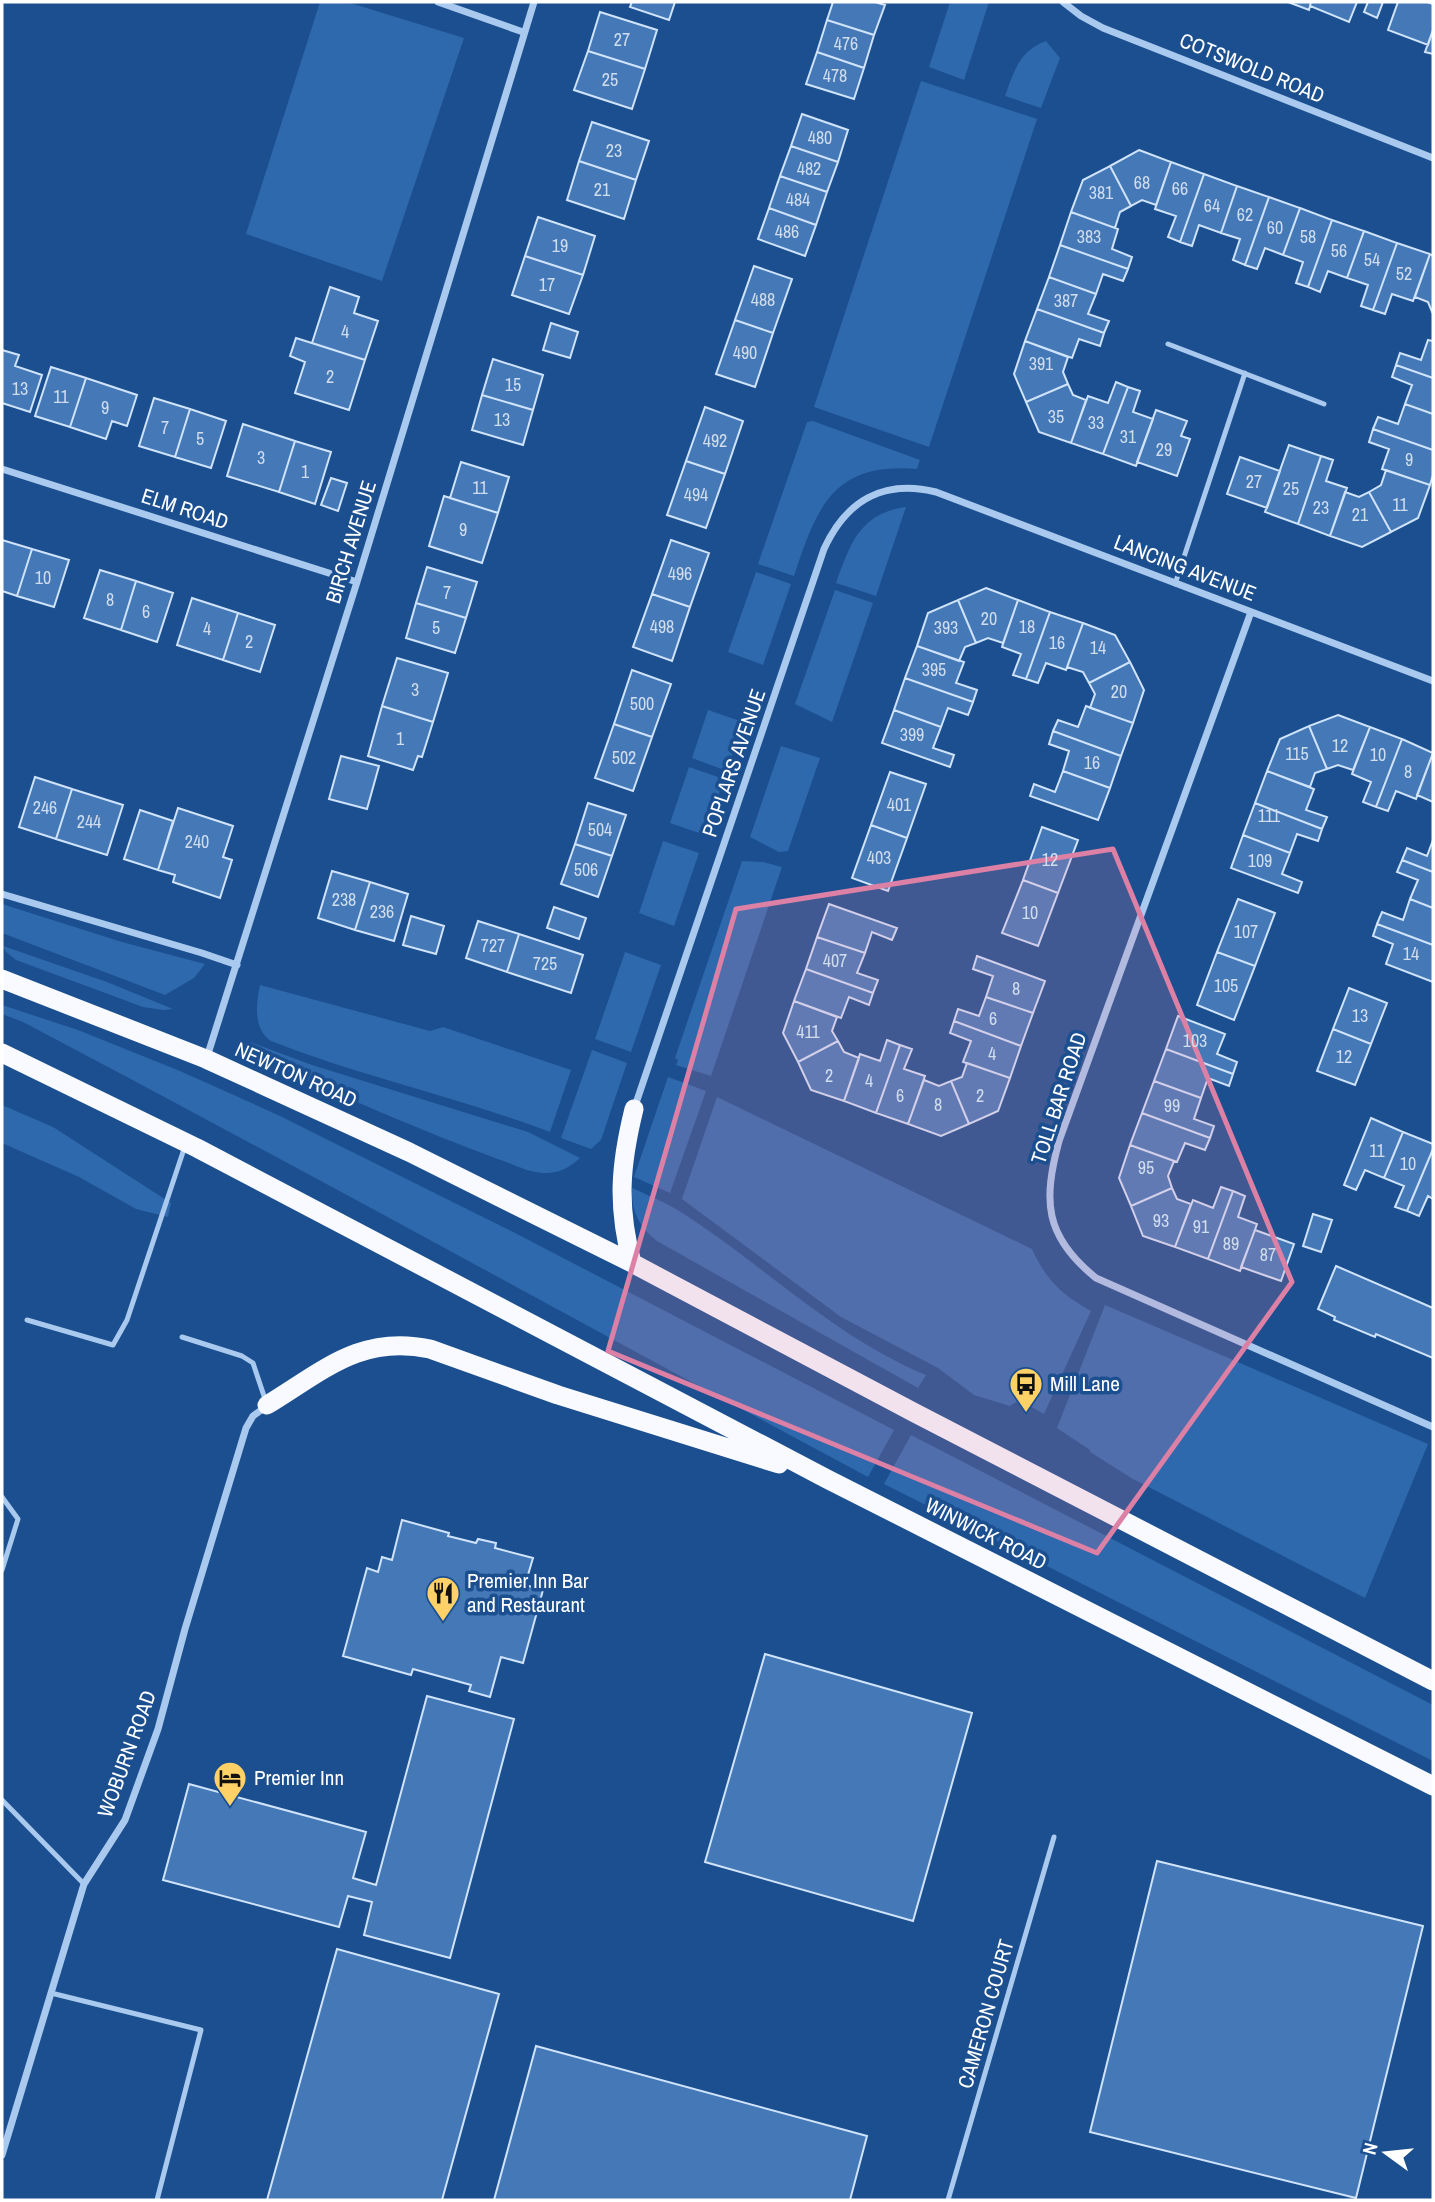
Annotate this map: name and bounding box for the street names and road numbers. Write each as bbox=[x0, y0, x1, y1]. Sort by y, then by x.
street label: COTSWOLD ROAD bbox=[1175, 25, 1329, 110]
street label: BIRCH AVENUE bbox=[318, 477, 383, 607]
street label: ELM ROAD bbox=[138, 481, 232, 536]
street label: LANCING AVENUE bbox=[1110, 527, 1260, 608]
street label: POPLARS AVENUE bbox=[695, 685, 772, 841]
street label: TOLL BAR ROAD bbox=[1024, 1028, 1093, 1167]
street label: NEWTON ROAD bbox=[231, 1035, 362, 1114]
street label: WINWICK ROAD bbox=[920, 1490, 1052, 1577]
street label: WOBURN ROAD bbox=[90, 1686, 163, 1821]
street label: CAMERON COURT bbox=[950, 1936, 1021, 2092]

